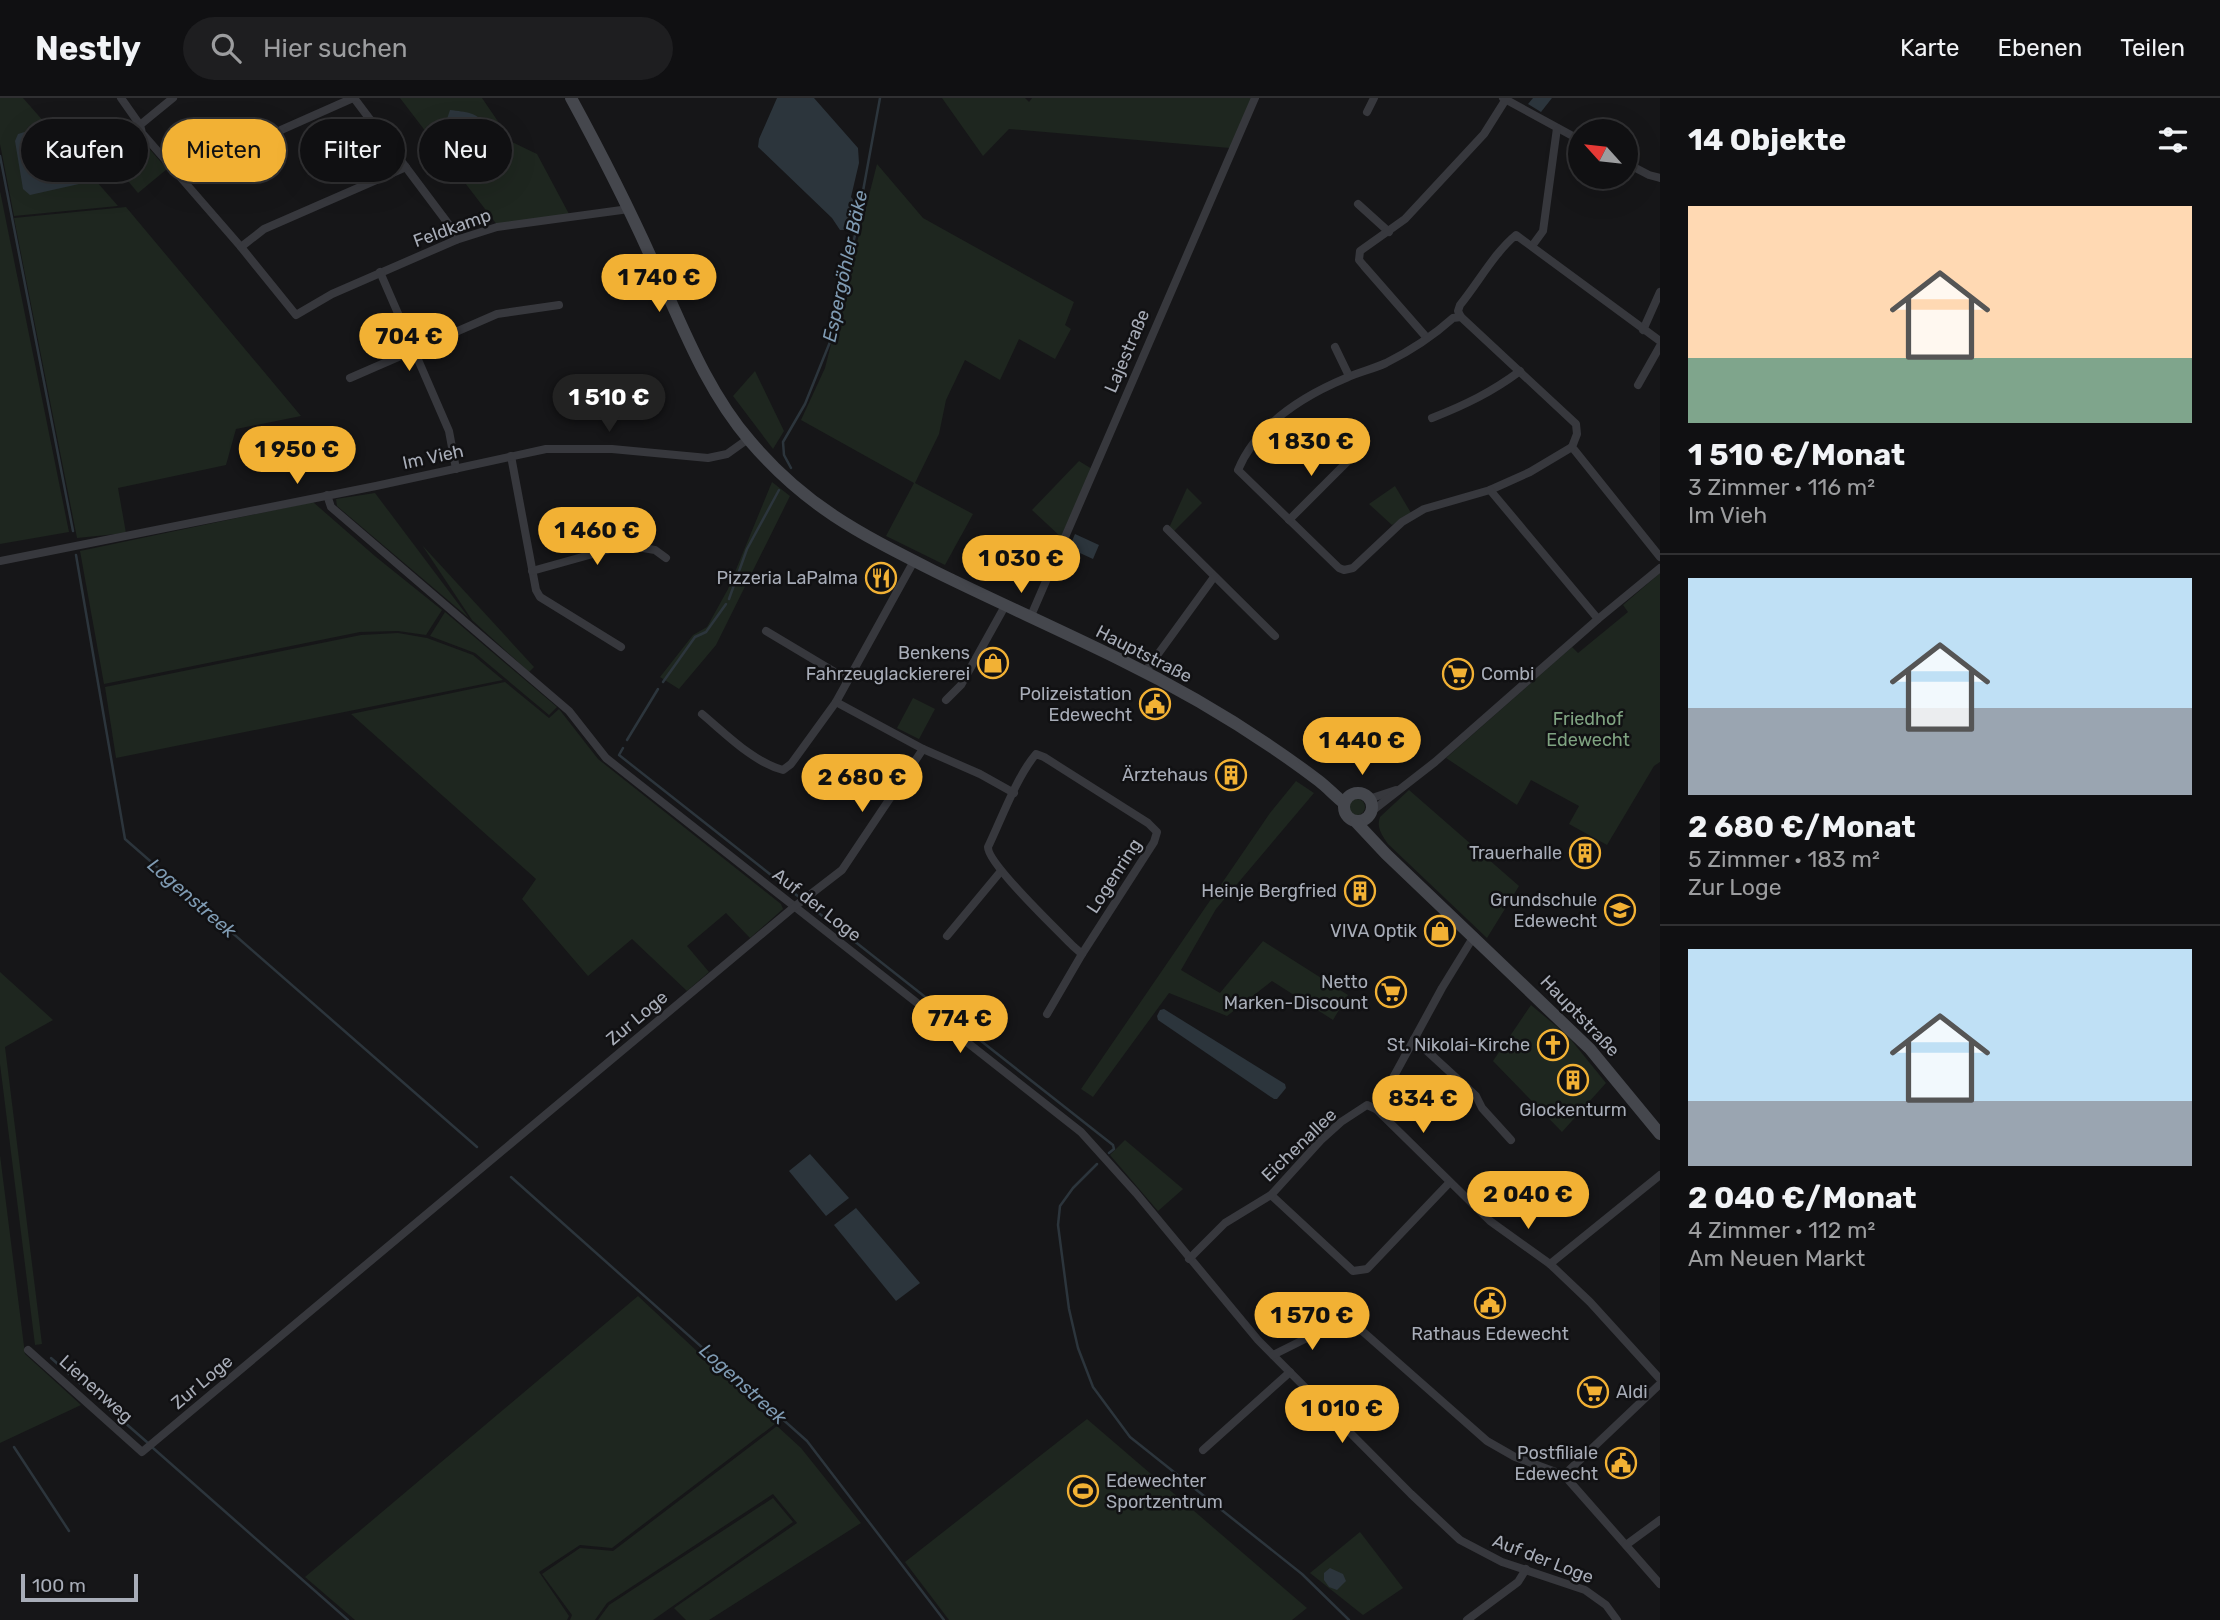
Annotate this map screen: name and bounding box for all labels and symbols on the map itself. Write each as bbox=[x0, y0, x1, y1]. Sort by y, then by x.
north arrow bbox=[1568, 119, 1638, 189]
water label: Espergöhler Bäke bbox=[818, 188, 872, 344]
street label: Feldkamp bbox=[410, 204, 494, 252]
pin: 1 740 € bbox=[594, 254, 724, 314]
street label: Lajestraße bbox=[1100, 306, 1154, 396]
pin: 704 € bbox=[360, 314, 458, 373]
pin: 1 510 € bbox=[544, 374, 674, 434]
pin: 1 830 € bbox=[1246, 418, 1376, 478]
pin: 1 950 € bbox=[232, 426, 362, 486]
street label: Im Vieh bbox=[400, 440, 466, 474]
pin: 1 460 € bbox=[532, 508, 662, 567]
pin: 1 030 € bbox=[956, 536, 1086, 595]
restaurant icon: Pizzeria LaPalma bbox=[864, 561, 898, 595]
place label: Pizzeria LaPalma bbox=[717, 567, 858, 589]
street label: Hauptstraße bbox=[1092, 620, 1196, 688]
place label: Benkens Fahrzeuglackiererei bbox=[806, 642, 970, 685]
shop icon: Benkens Fahrzeuglackiererei bbox=[976, 646, 1010, 680]
supermarket icon: Combi bbox=[1441, 657, 1475, 691]
place label: Combi bbox=[1481, 663, 1534, 685]
place label: Polizeistation Edewecht bbox=[1019, 683, 1132, 726]
public building icon: Polizeistation Edewecht bbox=[1138, 687, 1172, 721]
park label: Friedhof Edewecht bbox=[1546, 708, 1630, 751]
pin: 1 440 € bbox=[1297, 718, 1427, 777]
pin: 2 680 € bbox=[797, 754, 927, 814]
building icon: Ärztehaus bbox=[1214, 758, 1248, 792]
place label: Ärztehaus bbox=[1122, 764, 1208, 786]
street label: Logenring bbox=[1082, 834, 1146, 918]
building icon: Trauerhalle bbox=[1568, 836, 1602, 870]
place label: Trauerhalle bbox=[1469, 842, 1562, 864]
water label: Logenstreek bbox=[143, 853, 241, 943]
street label: Auf der Loge bbox=[768, 864, 866, 946]
building icon: Heinje Bergfried bbox=[1343, 874, 1377, 908]
place label: Heinje Bergfried bbox=[1201, 880, 1337, 902]
place label: Grundschule Edewecht bbox=[1490, 889, 1597, 932]
school or university icon: Grundschule Edewecht bbox=[1603, 893, 1637, 927]
shop icon: VIVA Optik bbox=[1423, 914, 1457, 948]
place label: VIVA Optik bbox=[1330, 920, 1418, 942]
place label: Netto Marken-Discount bbox=[1224, 971, 1368, 1014]
street label: Hauptstraße bbox=[1536, 971, 1624, 1061]
supermarket icon: Netto Marken-Discount bbox=[1374, 975, 1408, 1009]
street label: Zur Loge bbox=[602, 986, 672, 1050]
pin: 774 € bbox=[911, 996, 1009, 1055]
church icon: St. Nikolai-Kirche bbox=[1536, 1028, 1570, 1062]
place label: St. Nikolai-Kirche bbox=[1387, 1034, 1530, 1056]
building icon: Glockenturm bbox=[1556, 1063, 1590, 1097]
pin: 834 € bbox=[1374, 1076, 1472, 1135]
place label: Glockenturm bbox=[1519, 1099, 1627, 1121]
street label: Eichenallee bbox=[1257, 1104, 1341, 1186]
pin: 2 040 € bbox=[1463, 1172, 1593, 1231]
public building icon: Rathaus Edewecht bbox=[1473, 1286, 1507, 1320]
pin: 1 570 € bbox=[1247, 1292, 1377, 1352]
place label: Rathaus Edewecht bbox=[1411, 1323, 1569, 1345]
water label: Logenstreek bbox=[695, 1339, 792, 1429]
street label: Lienenweg bbox=[55, 1350, 137, 1428]
street label: Zur Loge bbox=[167, 1350, 237, 1414]
supermarket icon: Aldi bbox=[1576, 1375, 1610, 1409]
place label: Aldi bbox=[1616, 1381, 1648, 1403]
pin: 1 010 € bbox=[1277, 1386, 1407, 1445]
place label: Postfiliale Edewecht bbox=[1515, 1442, 1598, 1485]
public building icon: Postfiliale Edewecht bbox=[1604, 1446, 1638, 1480]
place label: Edewechter Sportzentrum bbox=[1106, 1470, 1223, 1513]
sports icon: Edewechter Sportzentrum bbox=[1066, 1474, 1100, 1508]
street label: Auf der Loge bbox=[1489, 1530, 1597, 1588]
scale bar bbox=[21, 1571, 138, 1603]

